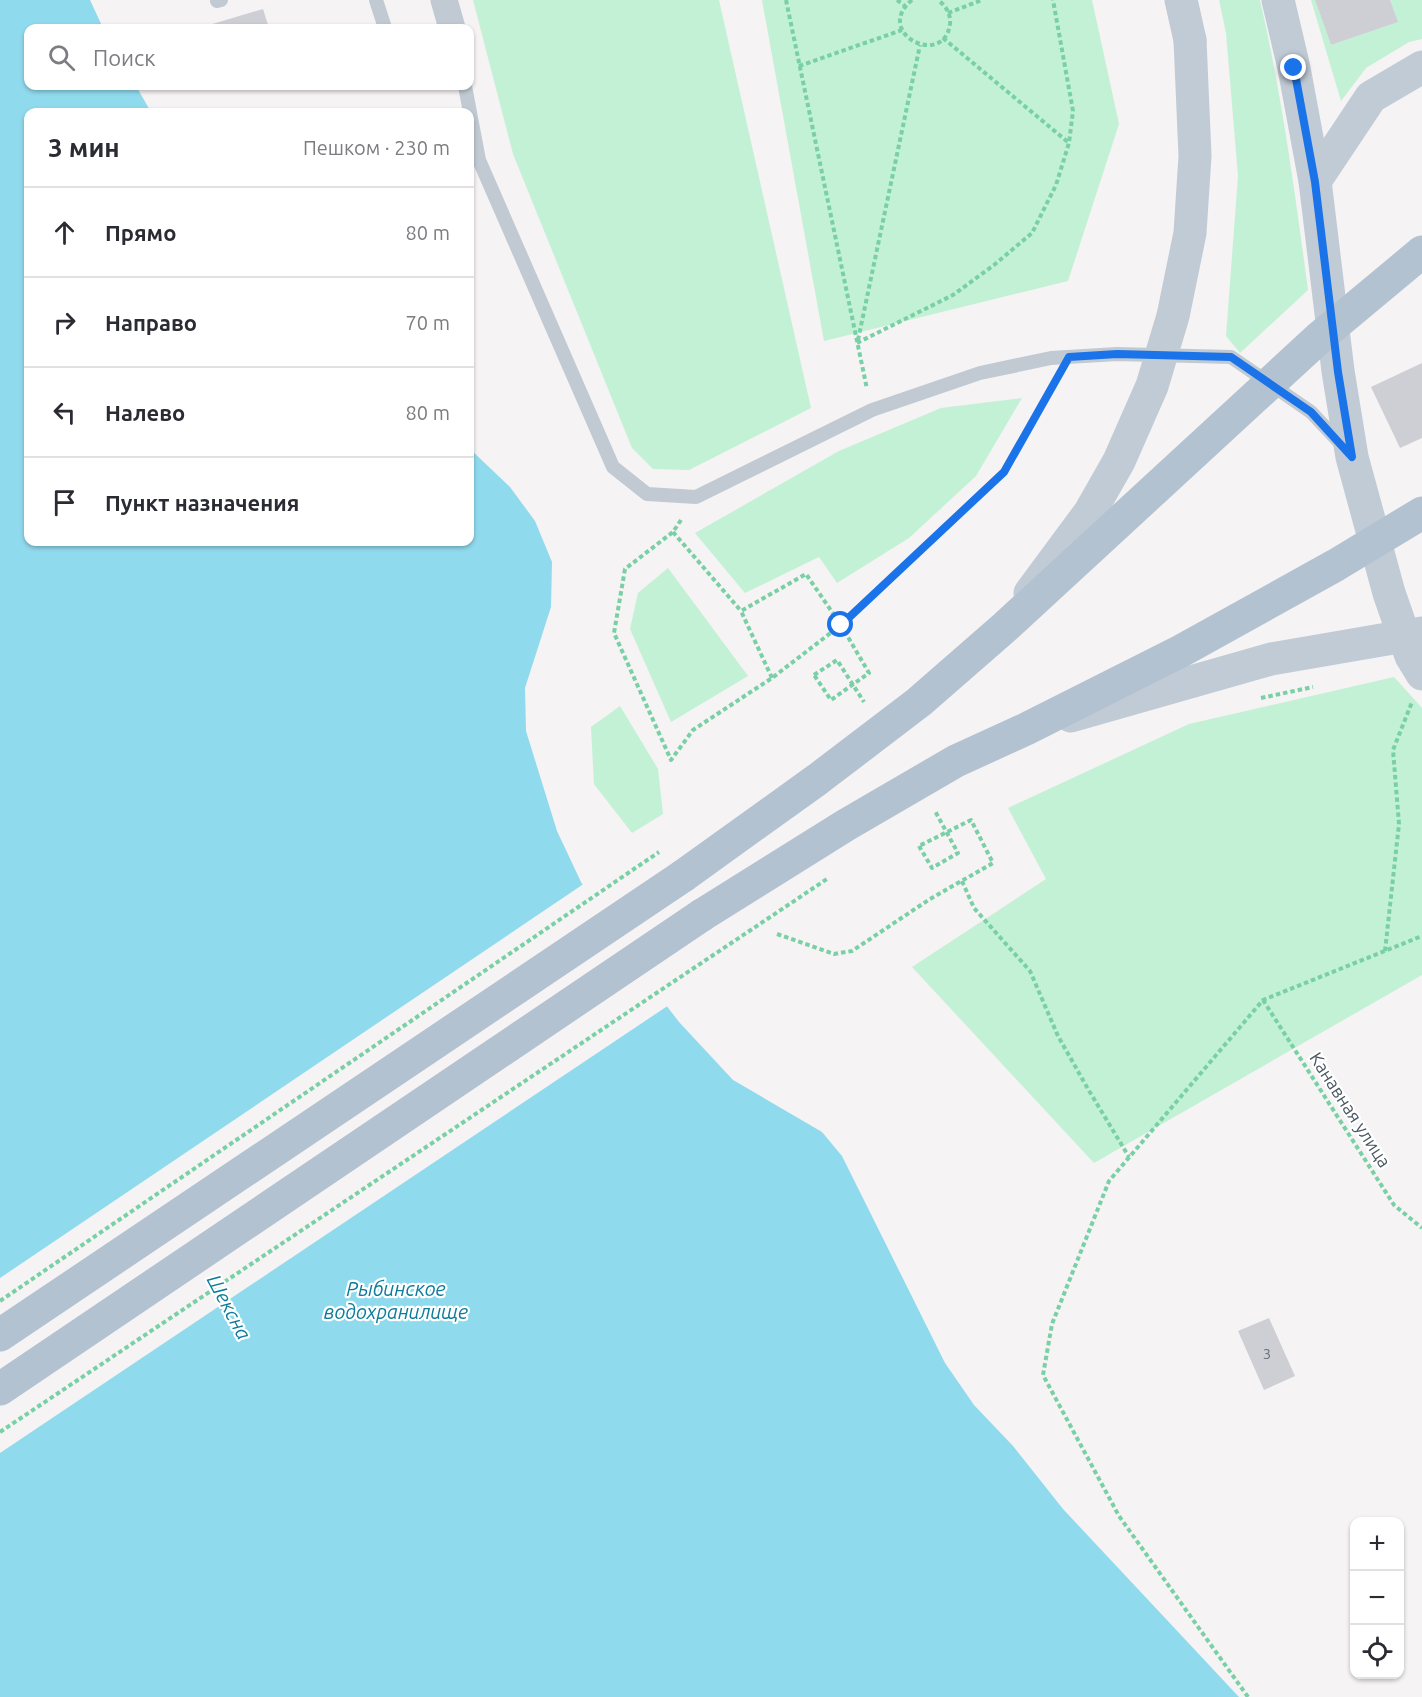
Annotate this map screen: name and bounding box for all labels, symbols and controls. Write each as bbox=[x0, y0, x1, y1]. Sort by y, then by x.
search box bbox=[24, 24, 474, 90]
icon: search bbox=[45, 41, 78, 74]
text: Поиск bbox=[93, 45, 156, 70]
route end bbox=[1280, 54, 1306, 80]
text: 3 мин bbox=[48, 133, 120, 162]
text: Пешком · 230 m bbox=[303, 136, 450, 159]
icon: ahead bbox=[48, 216, 81, 249]
text: Прямо bbox=[105, 220, 176, 245]
text: 80 m bbox=[406, 221, 450, 244]
icon: right bbox=[48, 306, 81, 339]
text: Направо bbox=[105, 310, 197, 335]
text: 70 m bbox=[406, 311, 450, 334]
icon: left bbox=[48, 396, 81, 429]
text: Налево bbox=[105, 400, 185, 425]
text: 80 m bbox=[406, 401, 450, 424]
icon: arrive bbox=[48, 486, 81, 519]
text: Пункт назначения bbox=[105, 490, 299, 515]
route start bbox=[827, 611, 853, 637]
street label: Канавная улица bbox=[1306, 1048, 1395, 1171]
water label: Шексна bbox=[203, 1270, 256, 1343]
water label: Рыбинское водохранилище bbox=[324, 1277, 468, 1323]
house number: 3 bbox=[1263, 1345, 1271, 1362]
map controls bbox=[1350, 1517, 1404, 1679]
button: + bbox=[1350, 1517, 1404, 1571]
button: − bbox=[1350, 1571, 1404, 1625]
button: locate bbox=[1350, 1625, 1404, 1679]

